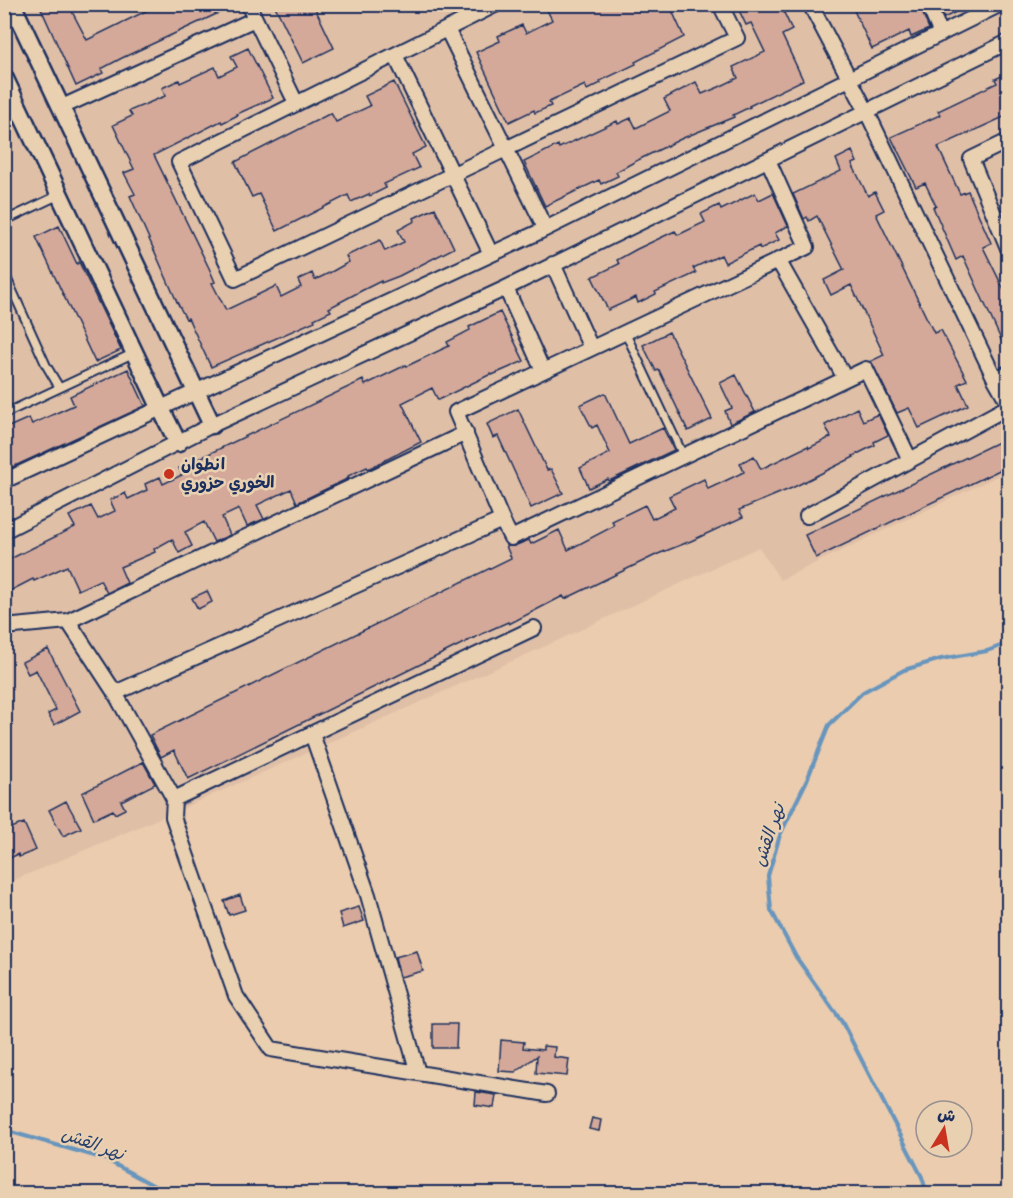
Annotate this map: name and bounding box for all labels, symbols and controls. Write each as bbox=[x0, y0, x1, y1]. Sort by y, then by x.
place label: انطوان الخوري حزوري bbox=[181, 456, 274, 495]
marker: انطوان الخوري حزوري bbox=[162, 467, 176, 481]
water label: نهر القش bbox=[748, 799, 790, 869]
north arrow bbox=[914, 1099, 974, 1159]
text: ش bbox=[936, 1105, 957, 1127]
water label: نهر القش bbox=[59, 1123, 129, 1166]

